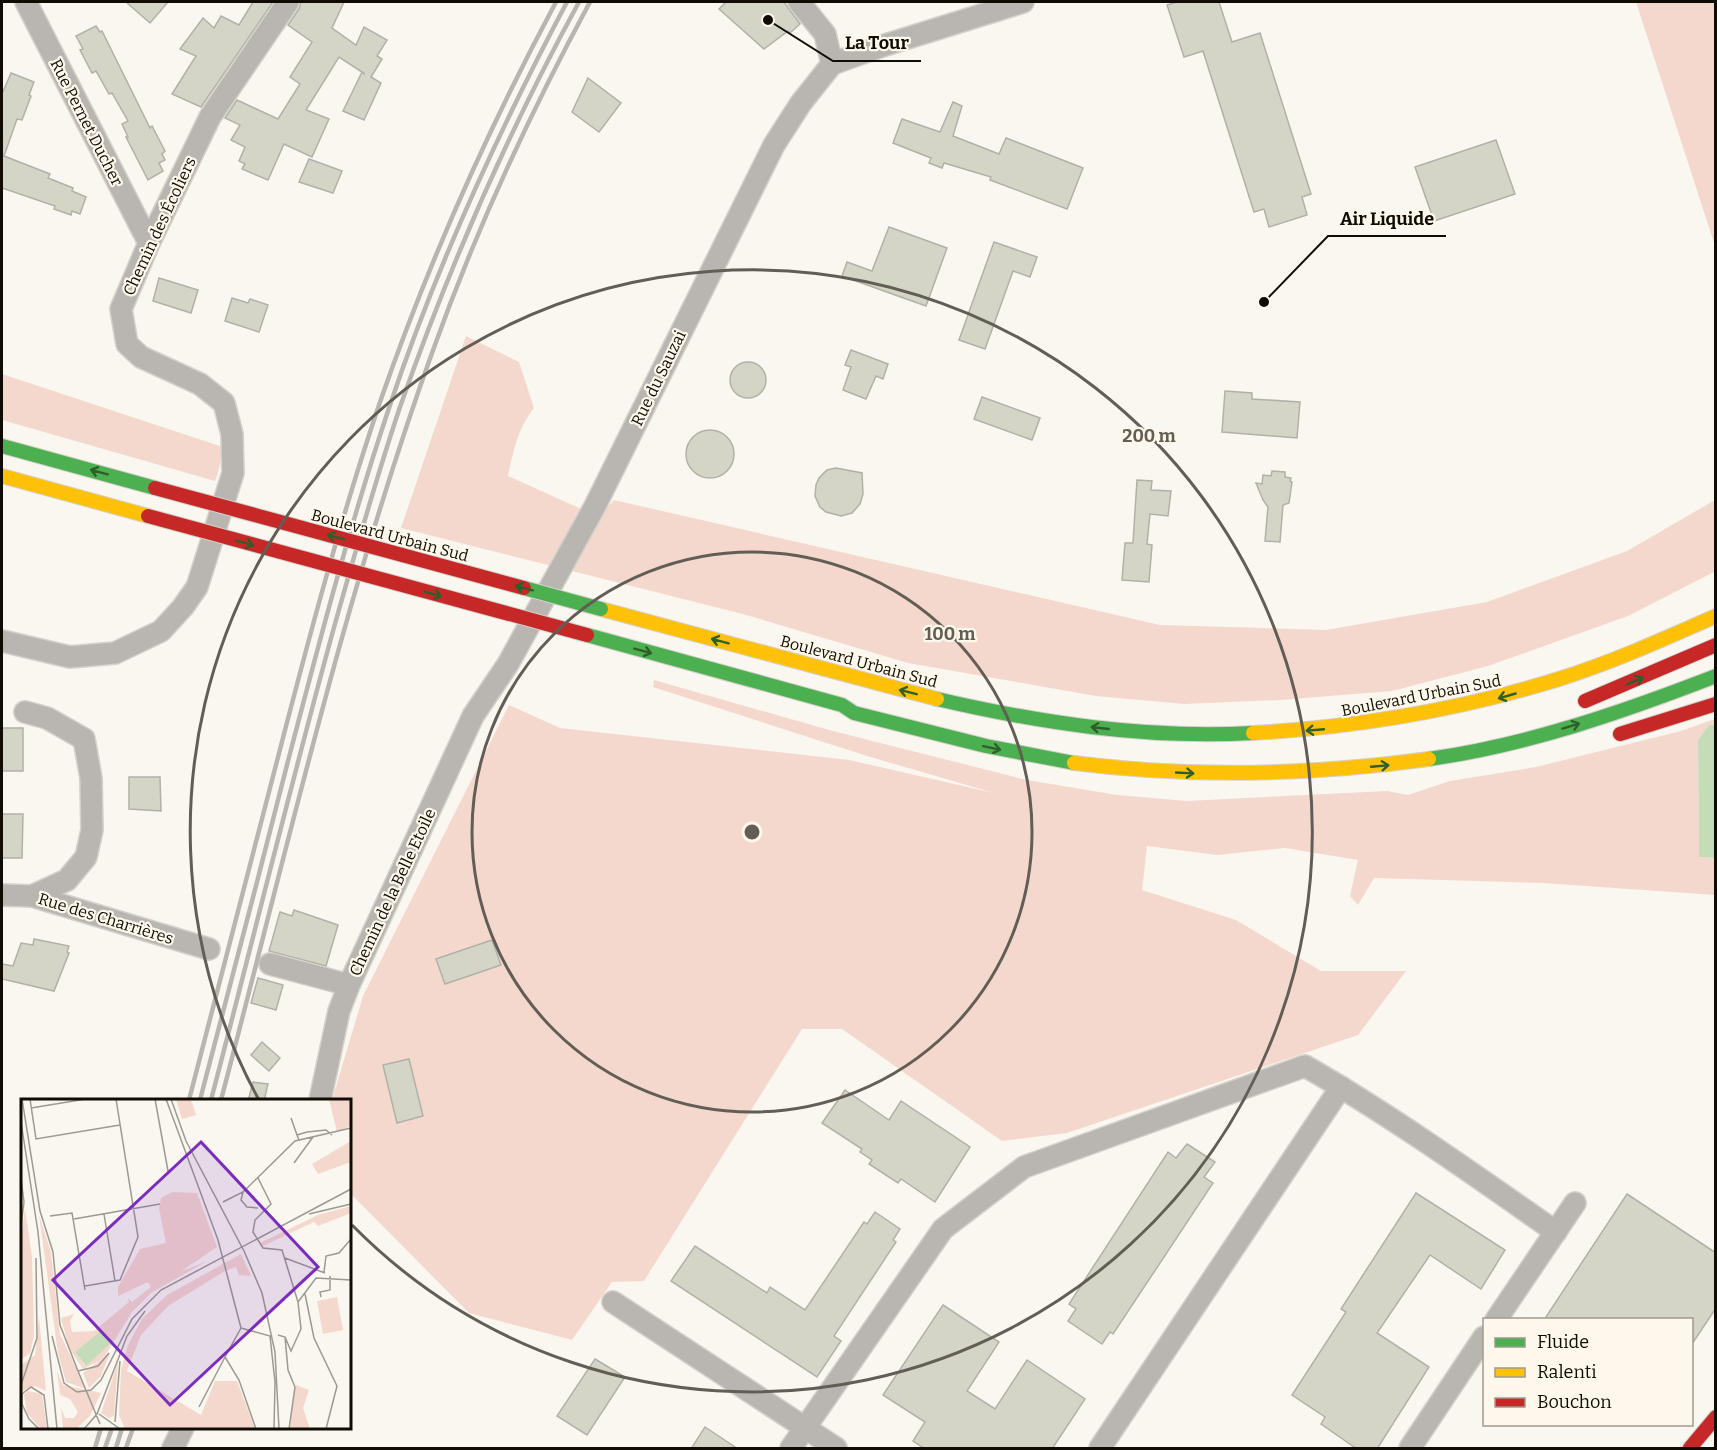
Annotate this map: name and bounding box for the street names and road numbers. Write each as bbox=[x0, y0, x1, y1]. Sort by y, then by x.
street label: Rue Pernet Ducher bbox=[46, 56, 127, 189]
street label: Chemin des Écoliers bbox=[118, 154, 200, 298]
street label: Rue du Sauzai bbox=[627, 327, 690, 429]
street label: Boulevard Urbain Sud bbox=[309, 505, 471, 566]
street label: Boulevard Urbain Sud bbox=[778, 631, 940, 692]
street label: Boulevard Urbain Sud bbox=[1340, 671, 1503, 720]
street label: Chemin de la Belle Etoile bbox=[345, 806, 440, 979]
street label: Rue des Charrières bbox=[36, 889, 176, 948]

